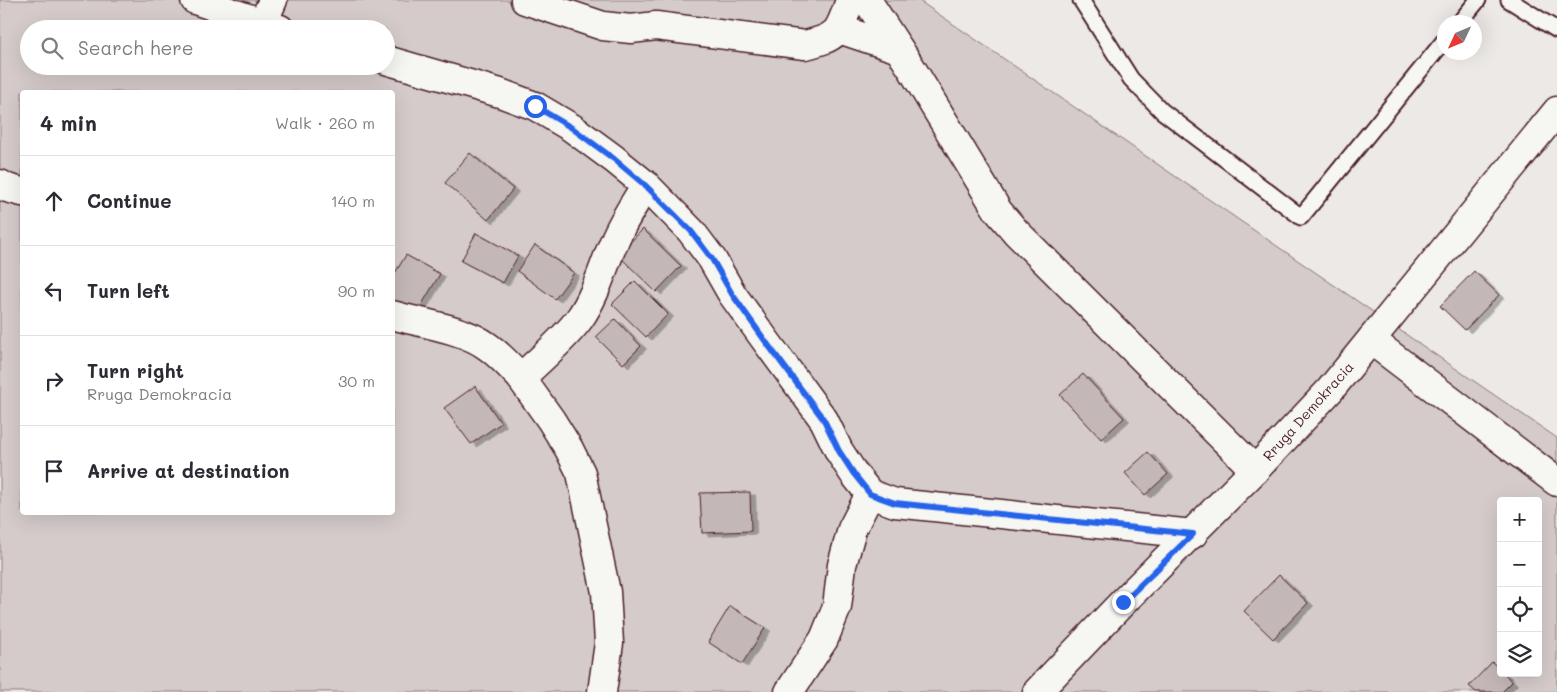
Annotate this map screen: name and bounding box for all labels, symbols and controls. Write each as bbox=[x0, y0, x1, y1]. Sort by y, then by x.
north arrow bbox=[1437, 15, 1482, 60]
search box bbox=[20, 20, 395, 75]
icon: search bbox=[38, 34, 66, 62]
text: Search here bbox=[78, 35, 194, 60]
route start bbox=[524, 95, 547, 118]
text: 4 min bbox=[40, 109, 97, 136]
text: Walk · 260 m bbox=[275, 112, 375, 133]
icon: ahead bbox=[40, 187, 68, 215]
text: Continue bbox=[87, 188, 172, 213]
text: 140 m bbox=[331, 190, 375, 211]
icon: left bbox=[40, 277, 68, 305]
text: Turn left bbox=[87, 278, 170, 303]
text: 90 m bbox=[338, 280, 375, 301]
street label: Rruga Demokracia bbox=[1258, 357, 1358, 465]
text: Turn right bbox=[87, 358, 184, 383]
icon: right bbox=[40, 367, 68, 395]
text: 30 m bbox=[338, 370, 375, 391]
text: Rruga Demokracia bbox=[87, 383, 232, 404]
icon: arrive bbox=[40, 457, 68, 485]
text: Arrive at destination bbox=[87, 458, 290, 483]
map controls bbox=[1497, 497, 1542, 677]
button: + bbox=[1497, 497, 1542, 542]
button: − bbox=[1497, 542, 1542, 587]
button: locate bbox=[1497, 587, 1542, 632]
route end bbox=[1112, 591, 1135, 614]
button: layers bbox=[1497, 632, 1542, 677]

